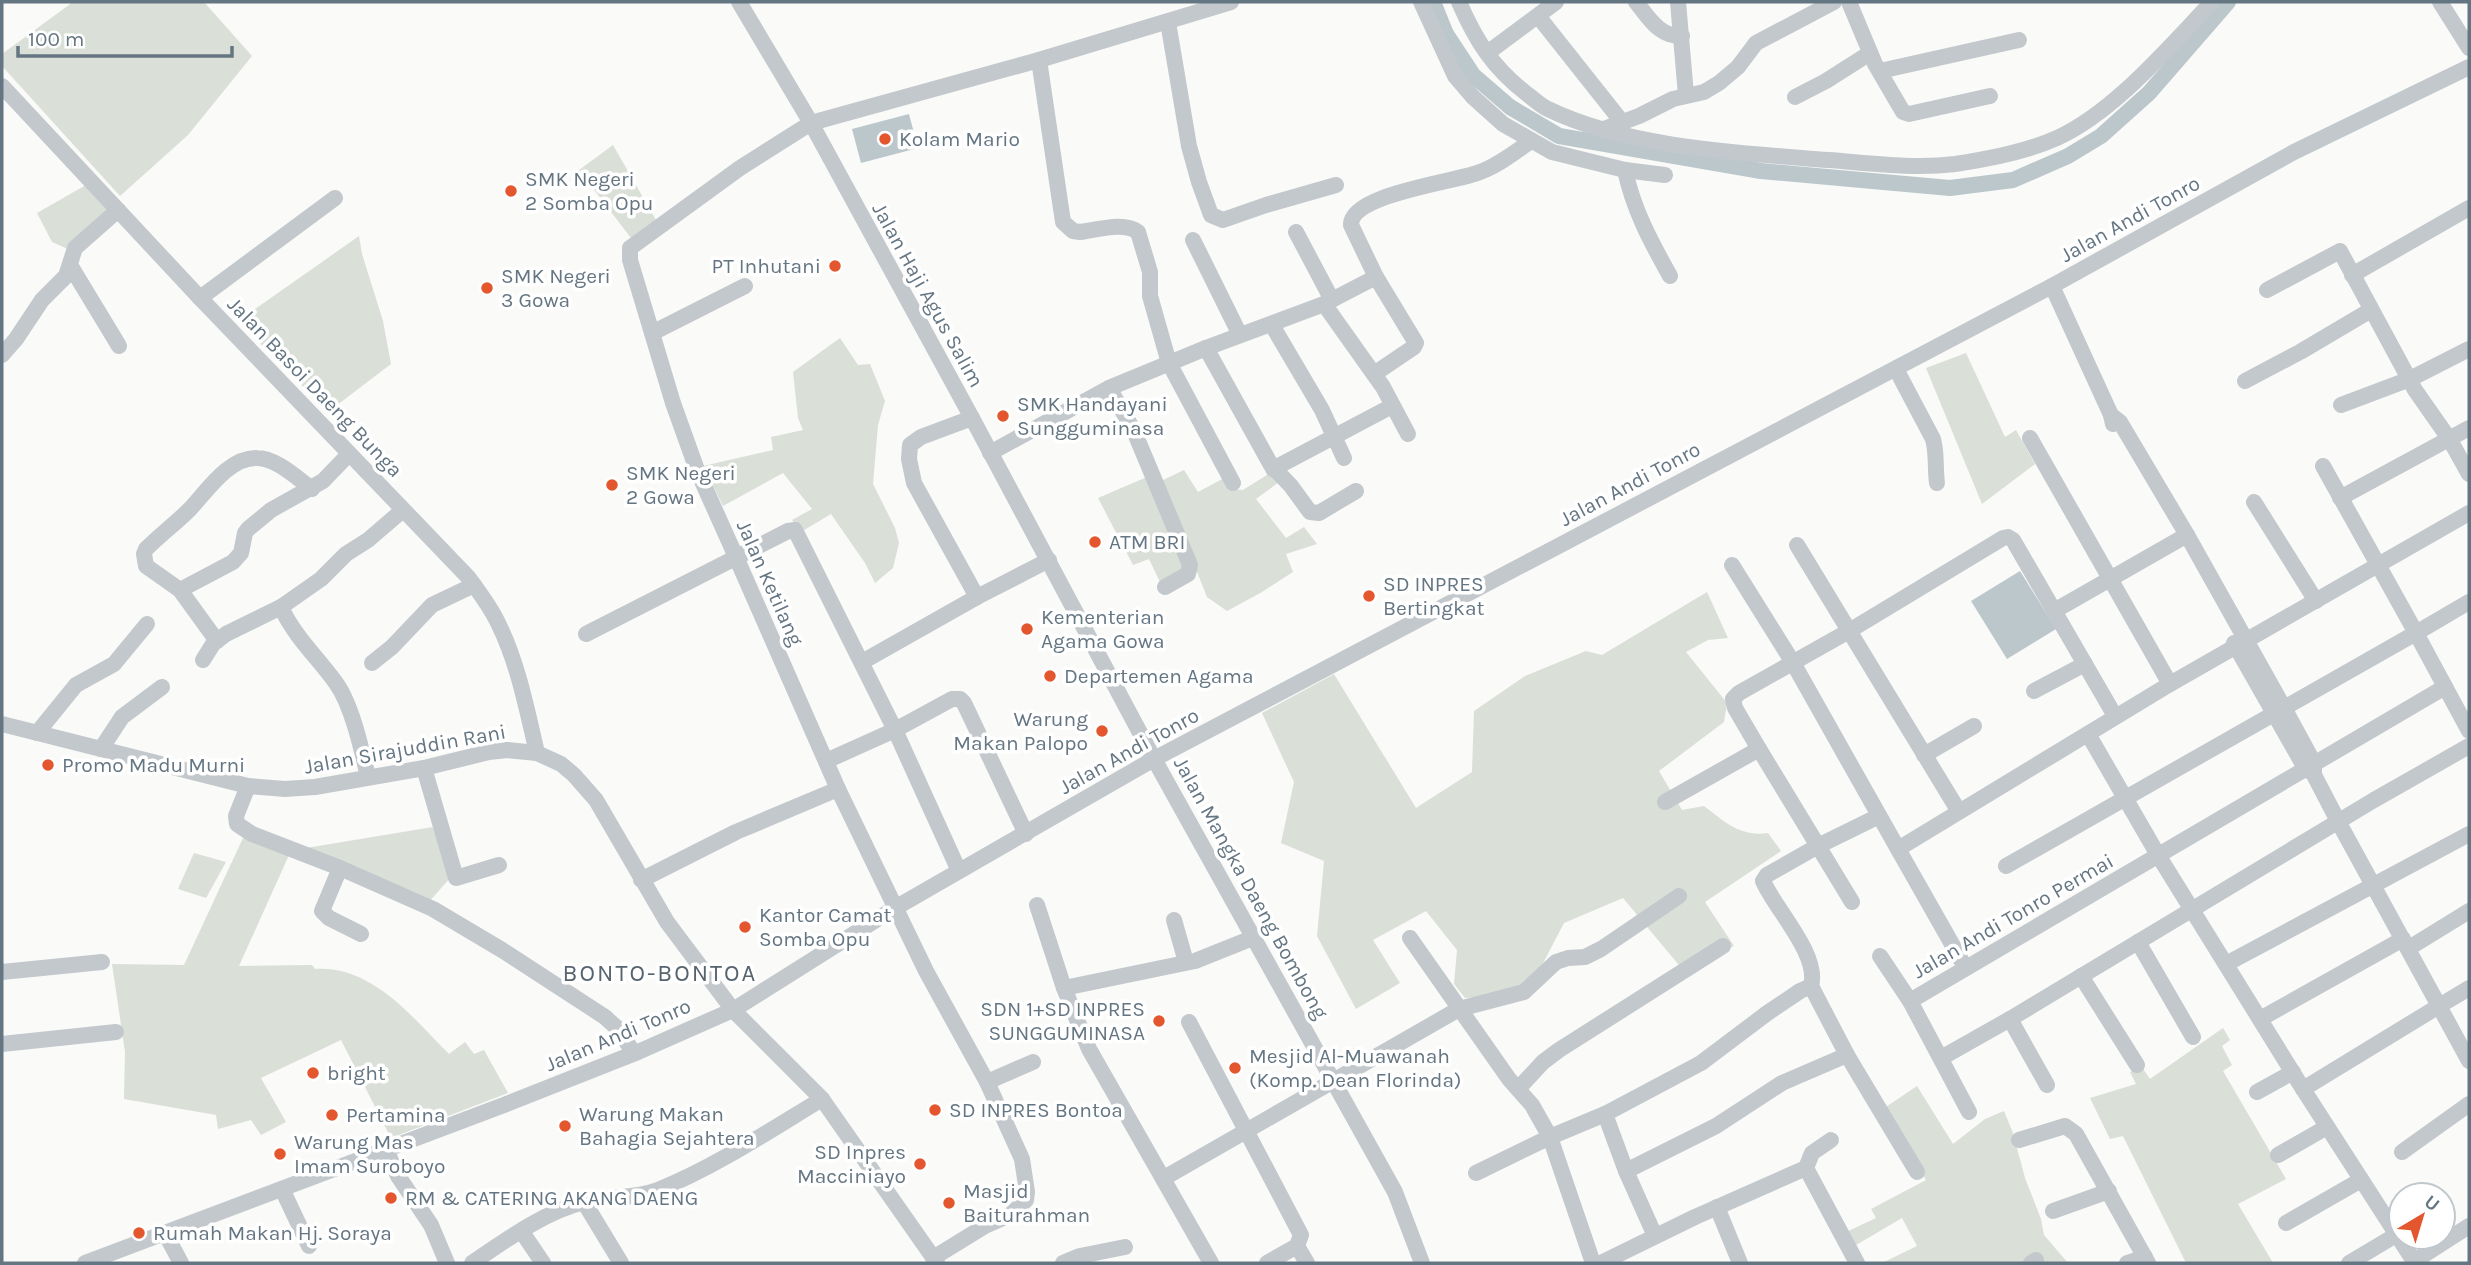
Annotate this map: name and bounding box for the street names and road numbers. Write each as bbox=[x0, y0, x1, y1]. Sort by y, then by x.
street label: Jalan Andi Tonro bbox=[2056, 171, 2204, 267]
street label: Jalan Haji Agus Salim bbox=[867, 199, 989, 391]
street label: Jalan Basoi Daeng Bunga bbox=[223, 292, 407, 482]
street label: Jalan Andi Tonro bbox=[1556, 437, 1704, 531]
street label: Jalan Ketilang bbox=[732, 517, 808, 650]
street label: Jalan Andi Tonro bbox=[1055, 703, 1203, 799]
street label: Jalan Sirajuddin Rani bbox=[302, 719, 508, 779]
street label: Jalan Mangka Daeng Bombong bbox=[1169, 753, 1333, 1023]
street label: Jalan Andi Tonro Permai bbox=[1908, 849, 2118, 983]
street label: Jalan Andi Tonro bbox=[542, 994, 694, 1076]

